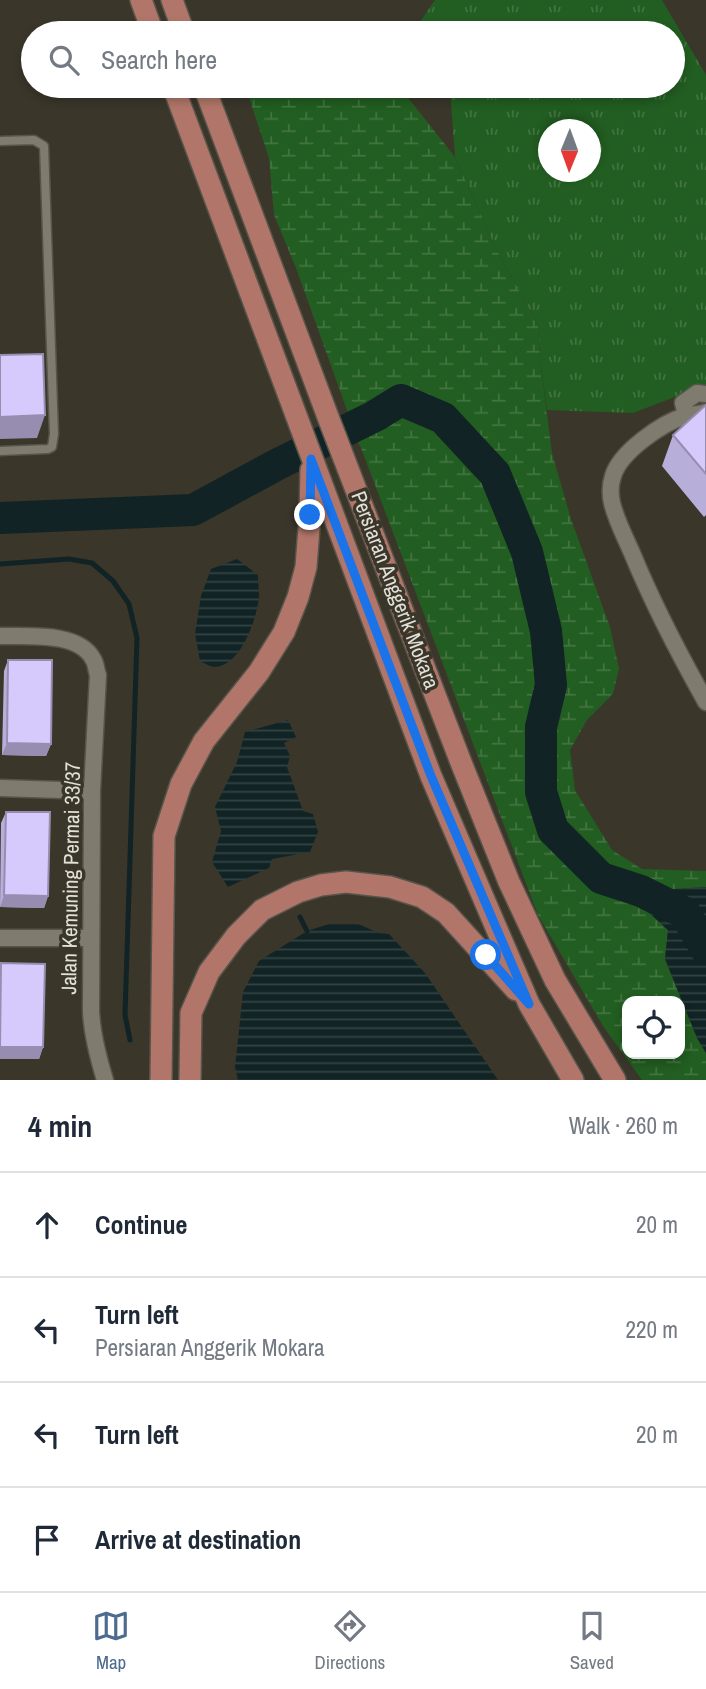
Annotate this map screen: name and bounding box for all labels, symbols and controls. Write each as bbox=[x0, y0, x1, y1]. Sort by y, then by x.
search box bbox=[21, 21, 685, 98]
icon: search bbox=[45, 41, 83, 79]
text: Search here bbox=[101, 42, 217, 77]
north arrow bbox=[538, 119, 601, 182]
street label: Persiaran Anggerik Mokara bbox=[344, 487, 447, 693]
route end bbox=[294, 499, 325, 530]
street label: Jalan Kemuning Permai 33/37 bbox=[54, 761, 87, 995]
route start bbox=[470, 939, 501, 970]
map controls bbox=[622, 996, 685, 1059]
button: locate bbox=[622, 996, 685, 1059]
text: 4 min bbox=[28, 1106, 92, 1146]
text: Walk · 260 m bbox=[569, 1110, 678, 1141]
icon: ahead bbox=[28, 1206, 66, 1244]
text: Continue bbox=[95, 1207, 187, 1242]
text: 20 m bbox=[636, 1209, 678, 1240]
text: Turn left bbox=[95, 1297, 179, 1332]
icon: left bbox=[28, 1311, 66, 1349]
text: 220 m bbox=[626, 1314, 678, 1345]
text: Persiaran Anggerik Mokara bbox=[95, 1332, 325, 1363]
icon: left bbox=[28, 1416, 66, 1454]
text: Turn left bbox=[95, 1417, 179, 1452]
text: 20 m bbox=[636, 1419, 678, 1450]
icon: arrive bbox=[28, 1521, 66, 1559]
text: Arrive at destination bbox=[95, 1522, 301, 1557]
tab: Map bbox=[92, 1607, 130, 1675]
tab: Directions bbox=[314, 1607, 385, 1675]
tab: Saved bbox=[570, 1607, 614, 1675]

